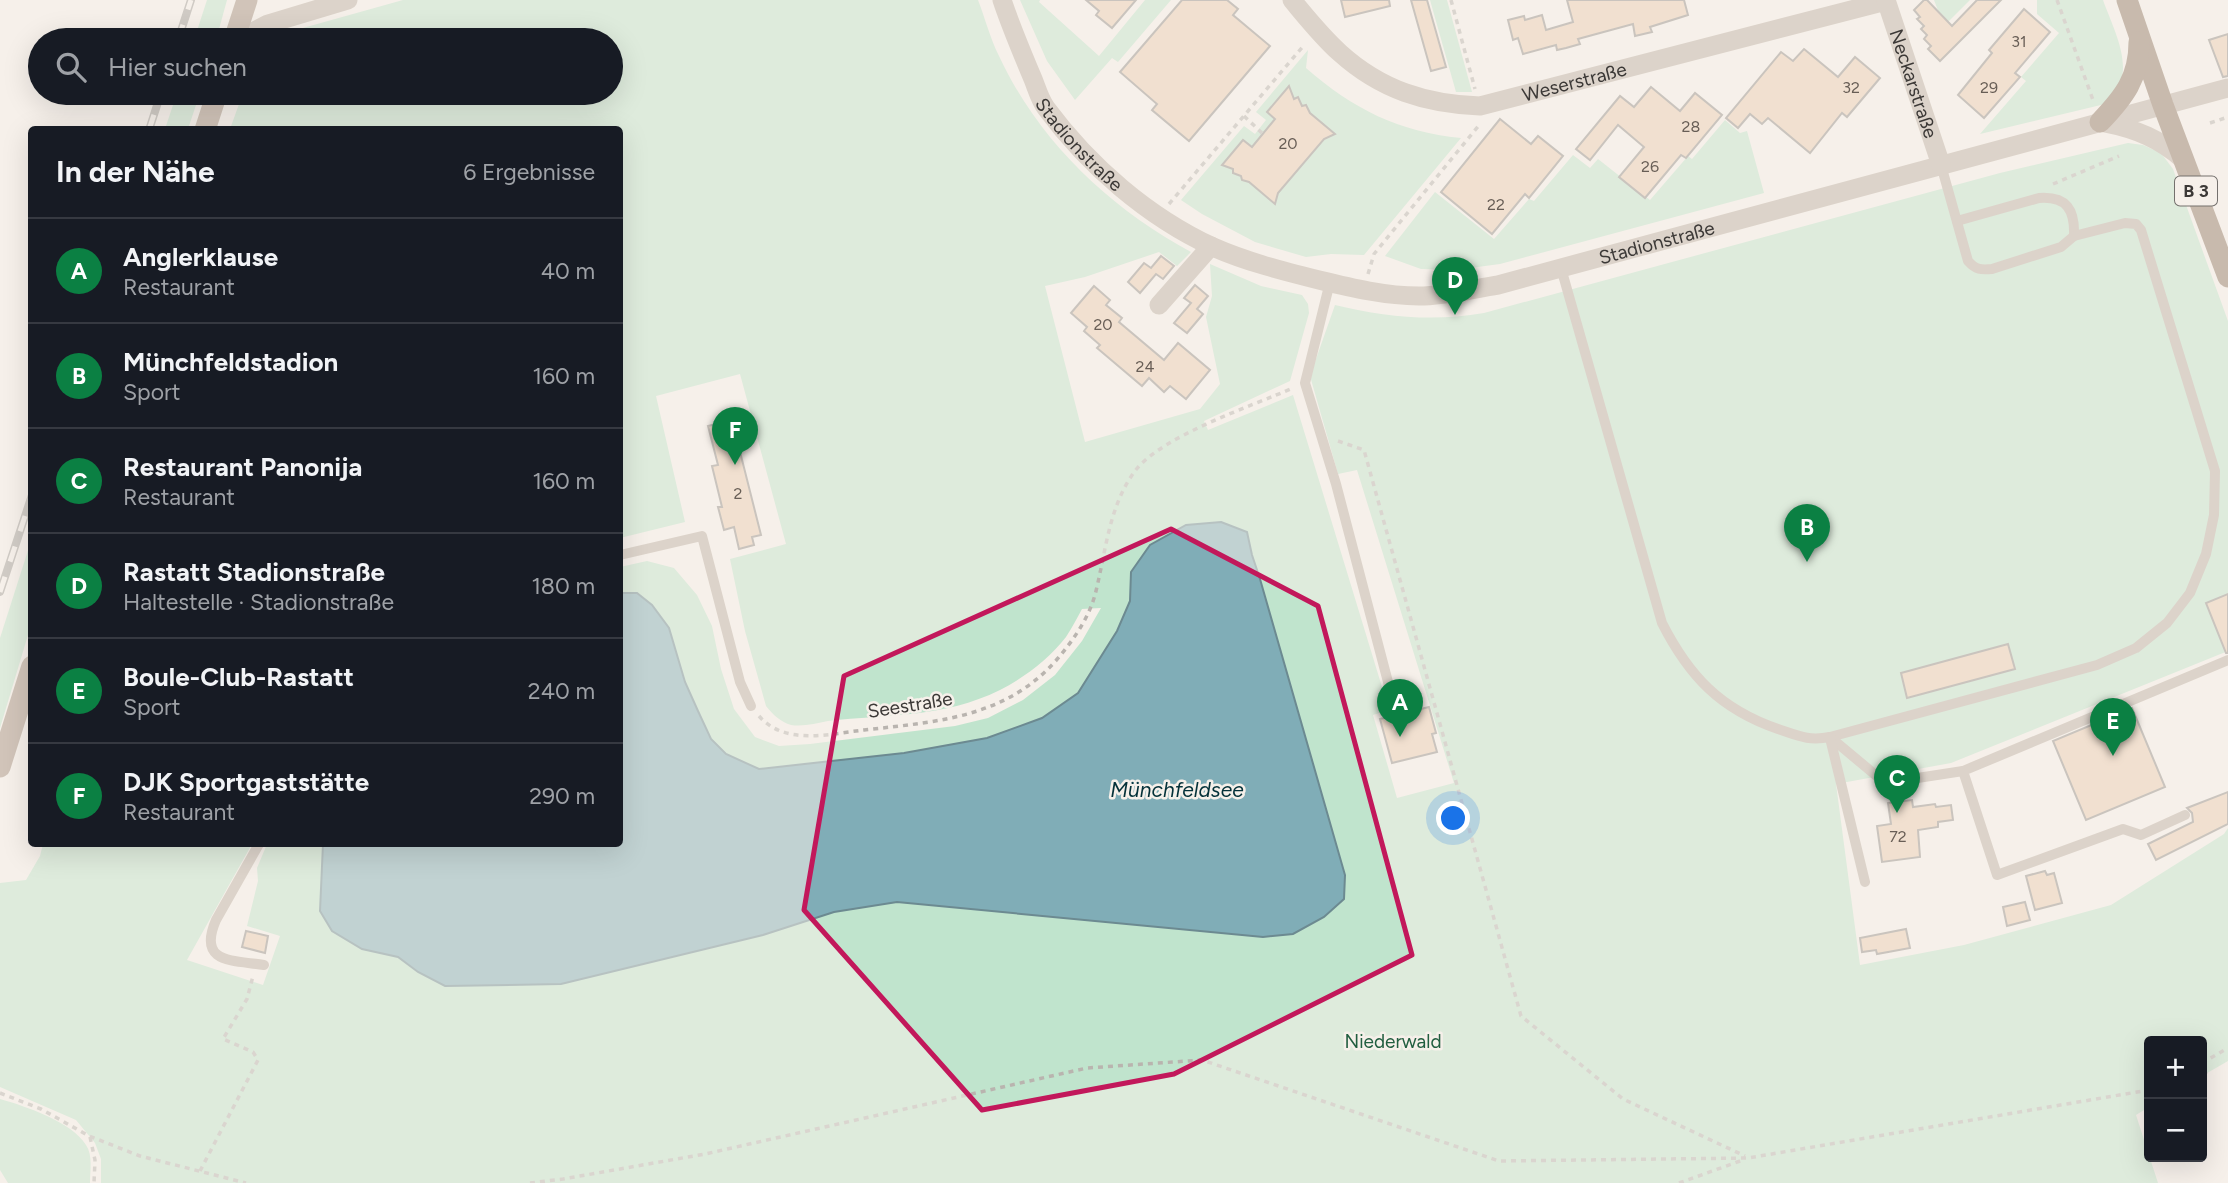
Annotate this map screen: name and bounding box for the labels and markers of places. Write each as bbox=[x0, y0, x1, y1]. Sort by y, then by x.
pin: D bbox=[1432, 257, 1478, 315]
pin: F bbox=[712, 407, 758, 465]
pin: B bbox=[1784, 504, 1830, 562]
pin: A bbox=[1377, 679, 1423, 737]
pin: E bbox=[2090, 698, 2136, 756]
pin: C bbox=[1874, 755, 1920, 813]

